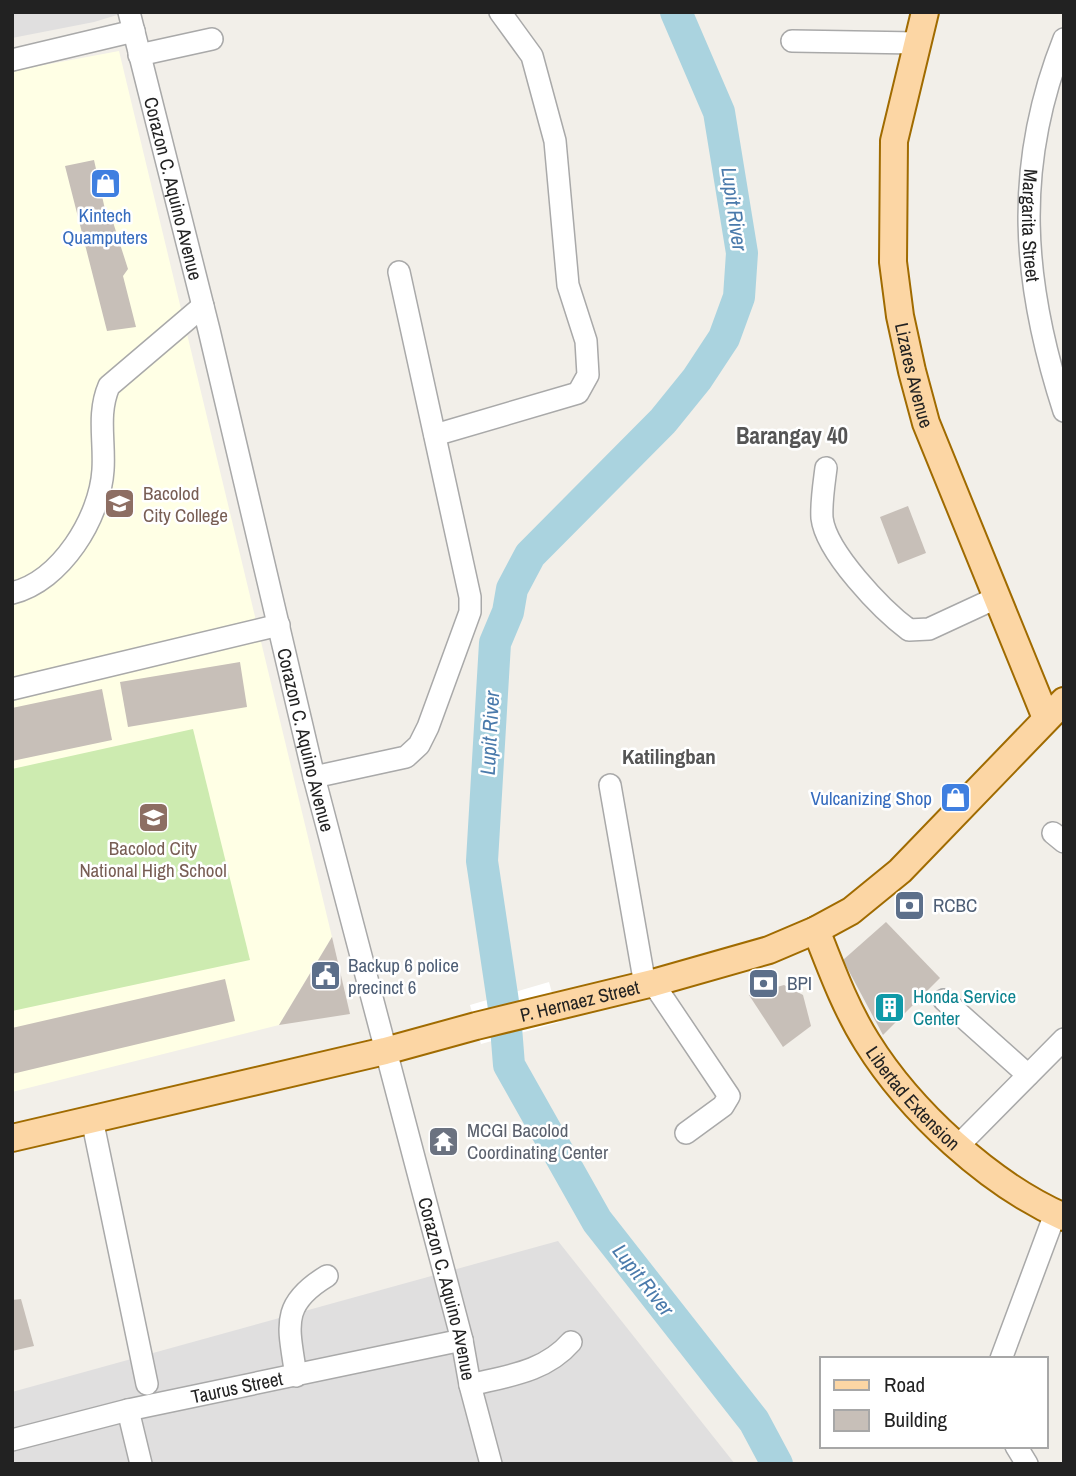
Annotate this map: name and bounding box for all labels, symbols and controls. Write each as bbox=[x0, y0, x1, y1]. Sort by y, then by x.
street label: Corazon C. Aquino Avenue bbox=[138, 94, 209, 283]
water label: Lupit River bbox=[714, 165, 755, 254]
shop icon: Kintech Quamputers bbox=[88, 167, 122, 201]
street label: Margarita Street bbox=[1016, 168, 1046, 284]
place label: Kintech Quamputers bbox=[62, 202, 148, 250]
street label: Lizares Avenue bbox=[889, 320, 940, 432]
district label: Barangay 40 bbox=[736, 420, 848, 451]
place label: Bacolod City College bbox=[143, 480, 228, 528]
school or university icon: Bacolod City College bbox=[103, 487, 137, 521]
street label: Corazon C. Aquino Avenue bbox=[271, 646, 341, 834]
water label: Lupit River bbox=[473, 689, 506, 776]
district label: Katilingban bbox=[622, 742, 716, 771]
shop icon: Vulcanizing Shop bbox=[938, 781, 972, 815]
place label: Vulcanizing Shop bbox=[810, 785, 932, 811]
school or university icon: Bacolod City National High School bbox=[136, 800, 170, 834]
place label: Bacolod City National High School bbox=[79, 835, 227, 883]
bank icon: RCBC bbox=[893, 888, 927, 922]
place label: RCBC bbox=[933, 892, 977, 918]
place label: Backup 6 police precinct 6 bbox=[348, 952, 459, 1000]
public building icon: Backup 6 police precinct 6 bbox=[308, 959, 342, 993]
bank icon: BPI bbox=[747, 966, 781, 1000]
place label: BPI bbox=[787, 970, 812, 996]
street label: P. Hernaez Street bbox=[517, 974, 643, 1028]
place label: Honda Service Center bbox=[913, 983, 1016, 1031]
building icon: Honda Service Center bbox=[873, 990, 907, 1024]
street label: Libertad Extension bbox=[860, 1041, 966, 1156]
place label: MCGI Bacolod Coordinating Center bbox=[467, 1117, 609, 1165]
temple icon: MCGI Bacolod Coordinating Center bbox=[427, 1124, 461, 1158]
street label: Corazon C. Aquino Avenue bbox=[412, 1194, 482, 1382]
water label: Lupit River bbox=[606, 1238, 682, 1323]
legend bbox=[820, 1357, 1048, 1448]
street label: Taurus Street bbox=[189, 1365, 286, 1409]
text: Road bbox=[884, 1370, 925, 1399]
text: Building bbox=[884, 1405, 948, 1434]

